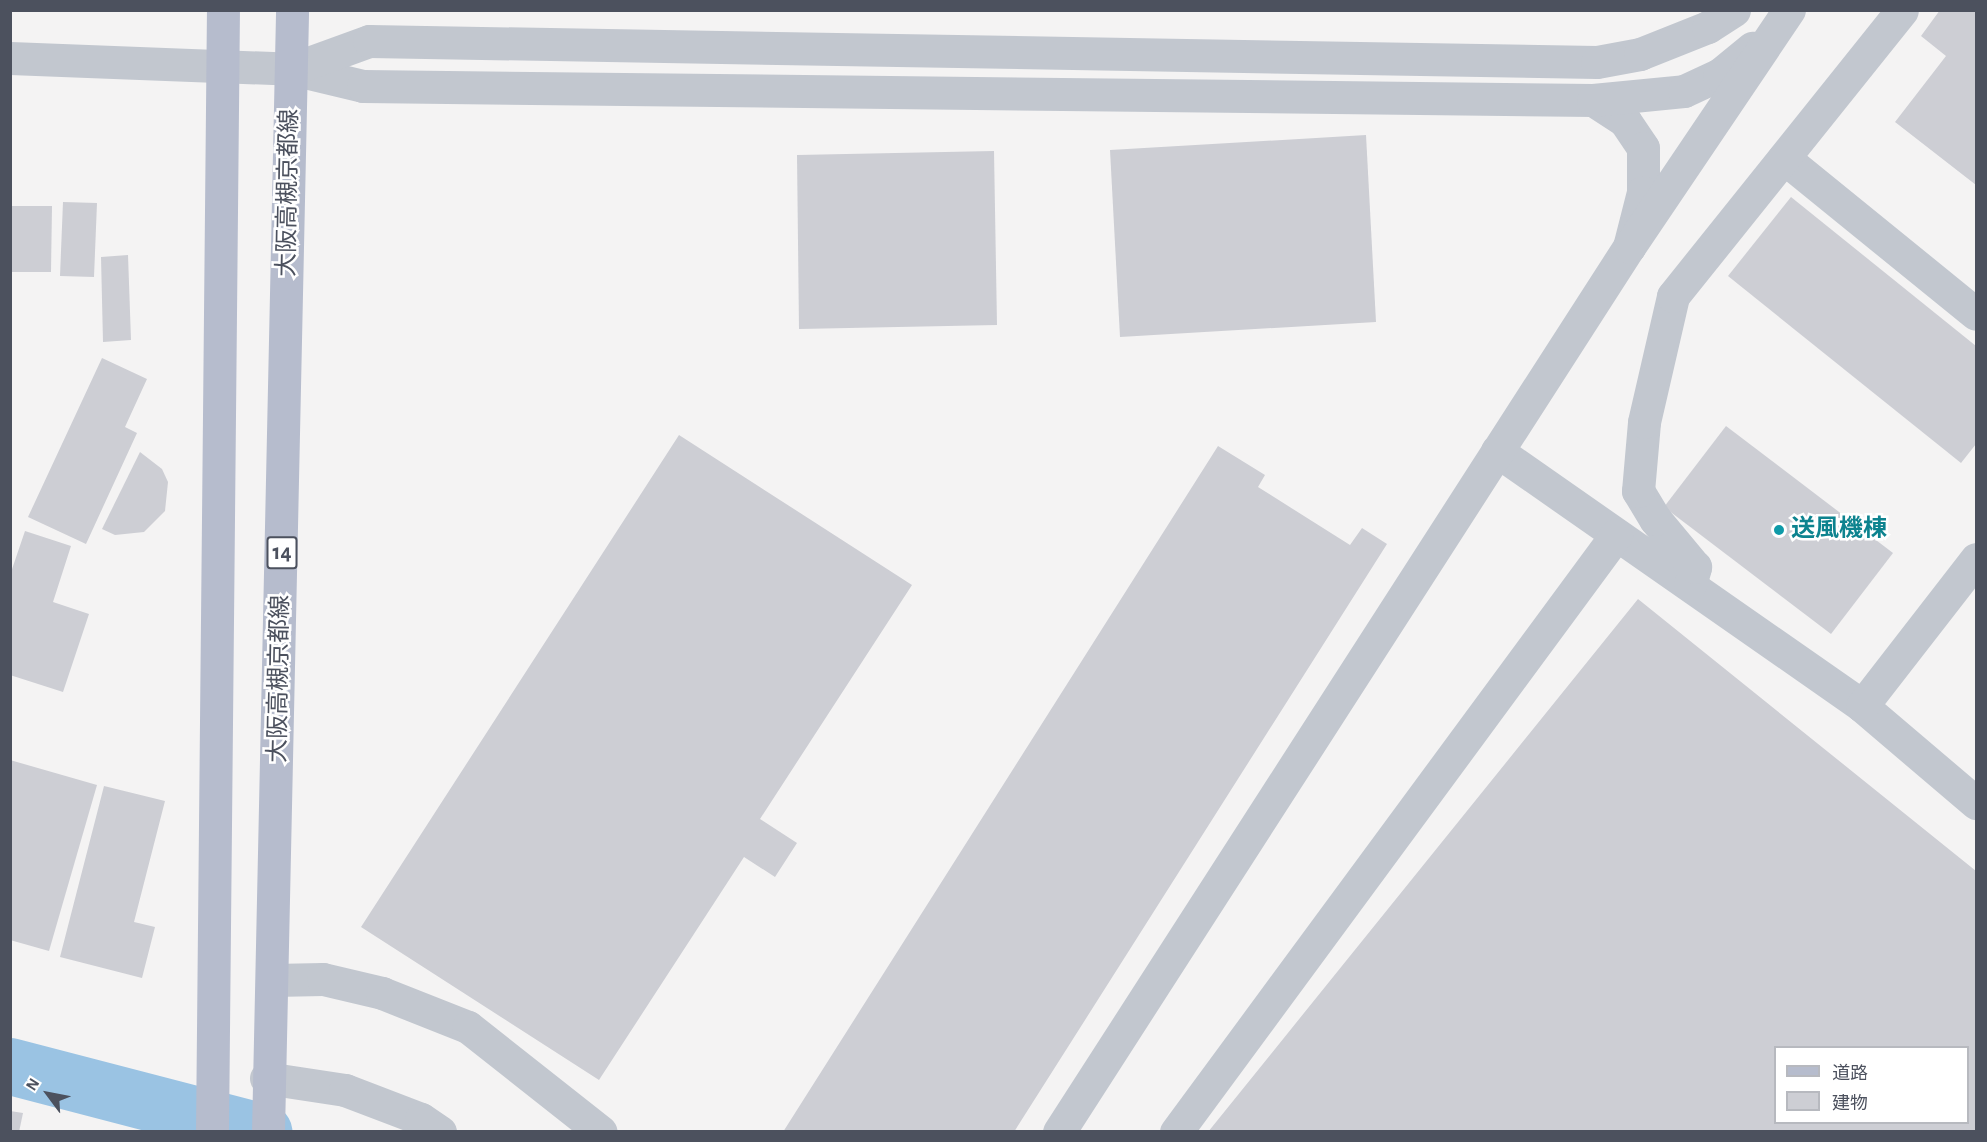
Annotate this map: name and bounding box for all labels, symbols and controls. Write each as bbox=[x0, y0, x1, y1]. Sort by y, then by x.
street label: 大阪高槻京都線 bbox=[273, 109, 305, 277]
place label: 送風機棟 bbox=[1791, 516, 1887, 544]
marker: 送風機棟 bbox=[1772, 523, 1786, 537]
road number: 14 bbox=[266, 534, 298, 572]
street label: 大阪高槻京都線 bbox=[264, 595, 296, 763]
legend bbox=[1774, 1046, 1969, 1124]
north arrow bbox=[18, 1064, 78, 1124]
text: 道路 bbox=[1832, 1065, 1868, 1083]
text: N bbox=[23, 1076, 42, 1093]
text: 建物 bbox=[1832, 1095, 1868, 1113]

